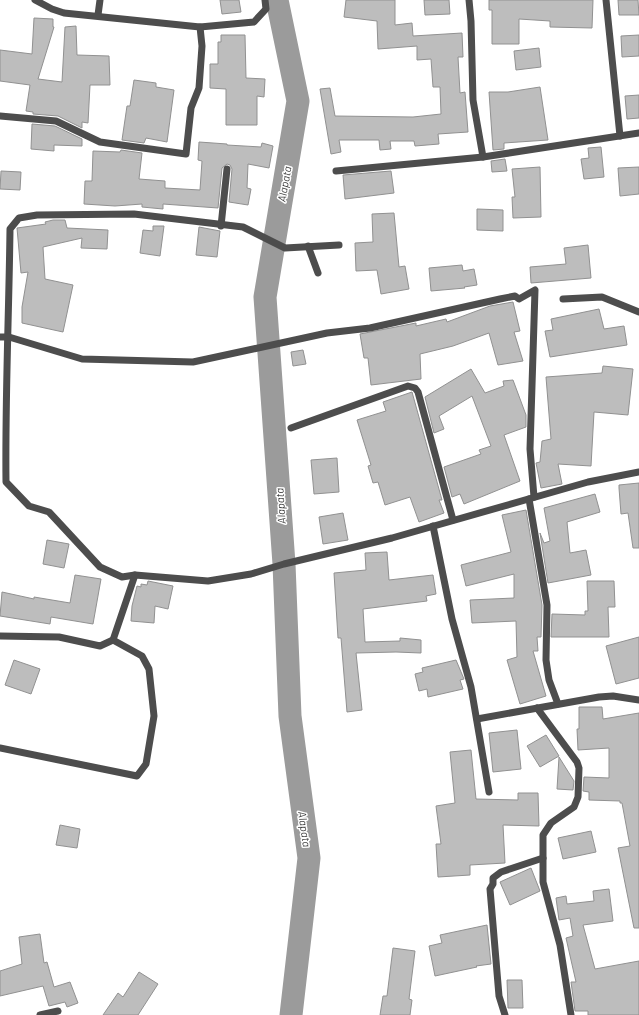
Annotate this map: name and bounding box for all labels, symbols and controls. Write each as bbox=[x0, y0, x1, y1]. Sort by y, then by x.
water label: Alapata bbox=[274, 165, 294, 203]
water label: Alapata bbox=[272, 487, 288, 524]
water label: Alapata bbox=[296, 810, 314, 848]

